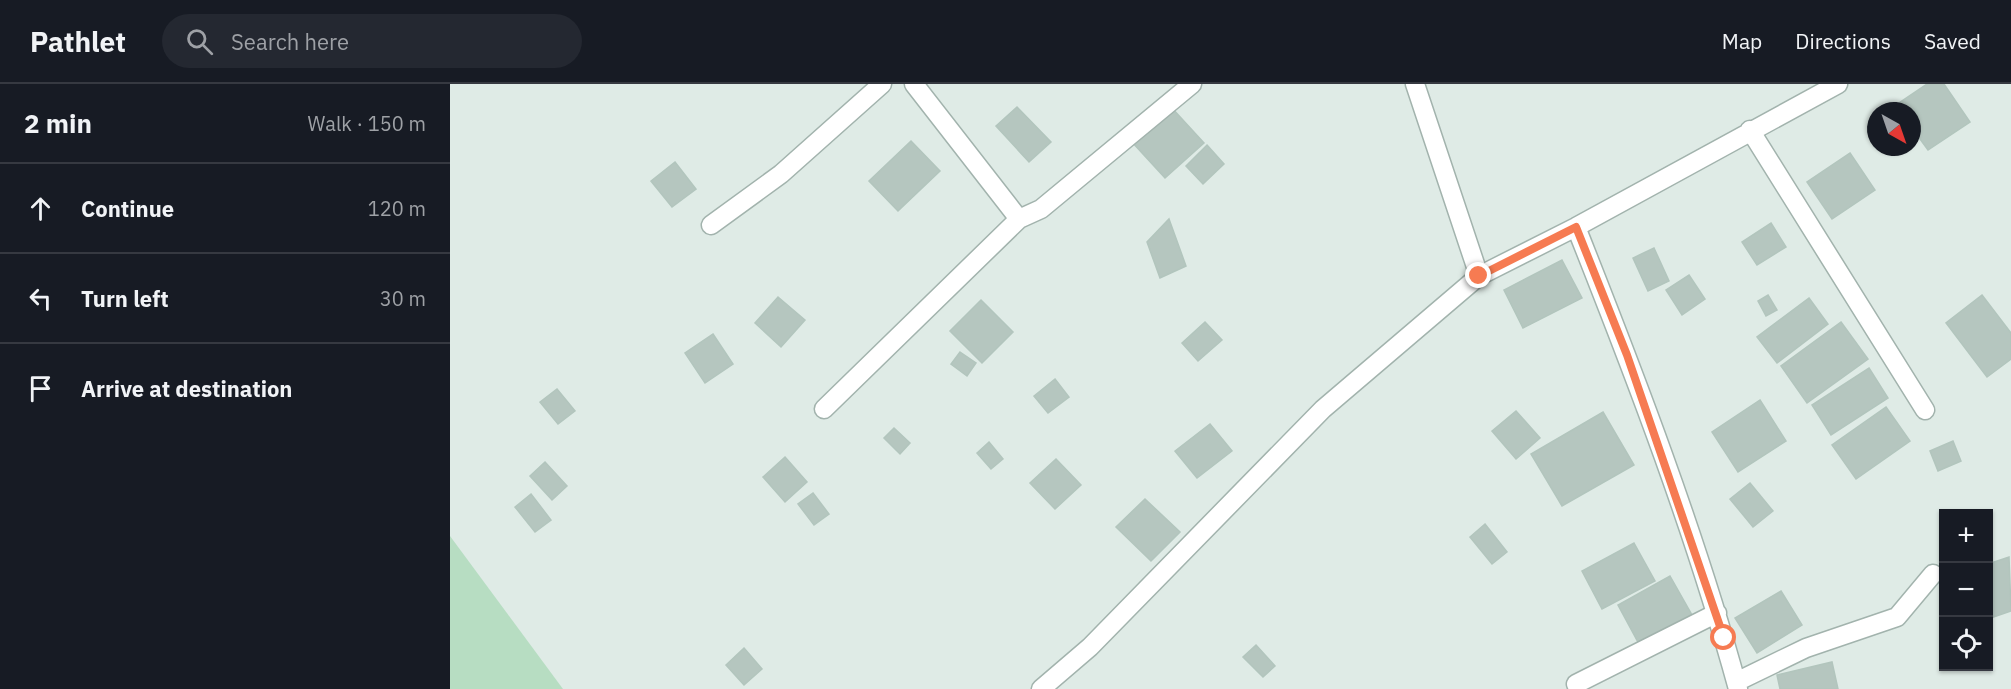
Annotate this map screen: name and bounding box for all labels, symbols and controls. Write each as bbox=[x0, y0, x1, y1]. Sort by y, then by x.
search box bbox=[162, 14, 582, 68]
text: Pathlet bbox=[30, 23, 126, 60]
icon: search bbox=[183, 25, 216, 58]
text: Search here bbox=[231, 27, 349, 56]
text: Map bbox=[1722, 27, 1762, 55]
text: Directions bbox=[1795, 27, 1891, 55]
text: Saved bbox=[1924, 27, 1981, 55]
north arrow bbox=[1867, 102, 1921, 156]
text: 2 min bbox=[24, 106, 92, 140]
text: Walk · 150 m bbox=[308, 110, 426, 137]
icon: ahead bbox=[24, 192, 57, 225]
text: Continue bbox=[81, 194, 174, 223]
text: 120 m bbox=[368, 195, 426, 222]
route end bbox=[1465, 262, 1491, 288]
icon: left bbox=[24, 282, 57, 315]
text: Turn left bbox=[81, 284, 169, 313]
text: 30 m bbox=[380, 285, 426, 312]
icon: arrive bbox=[24, 372, 57, 405]
text: Arrive at destination bbox=[81, 374, 292, 403]
map controls bbox=[1939, 509, 1993, 671]
button: + bbox=[1939, 509, 1993, 563]
button: − bbox=[1939, 563, 1993, 617]
button: locate bbox=[1939, 617, 1993, 671]
route start bbox=[1710, 624, 1736, 650]

